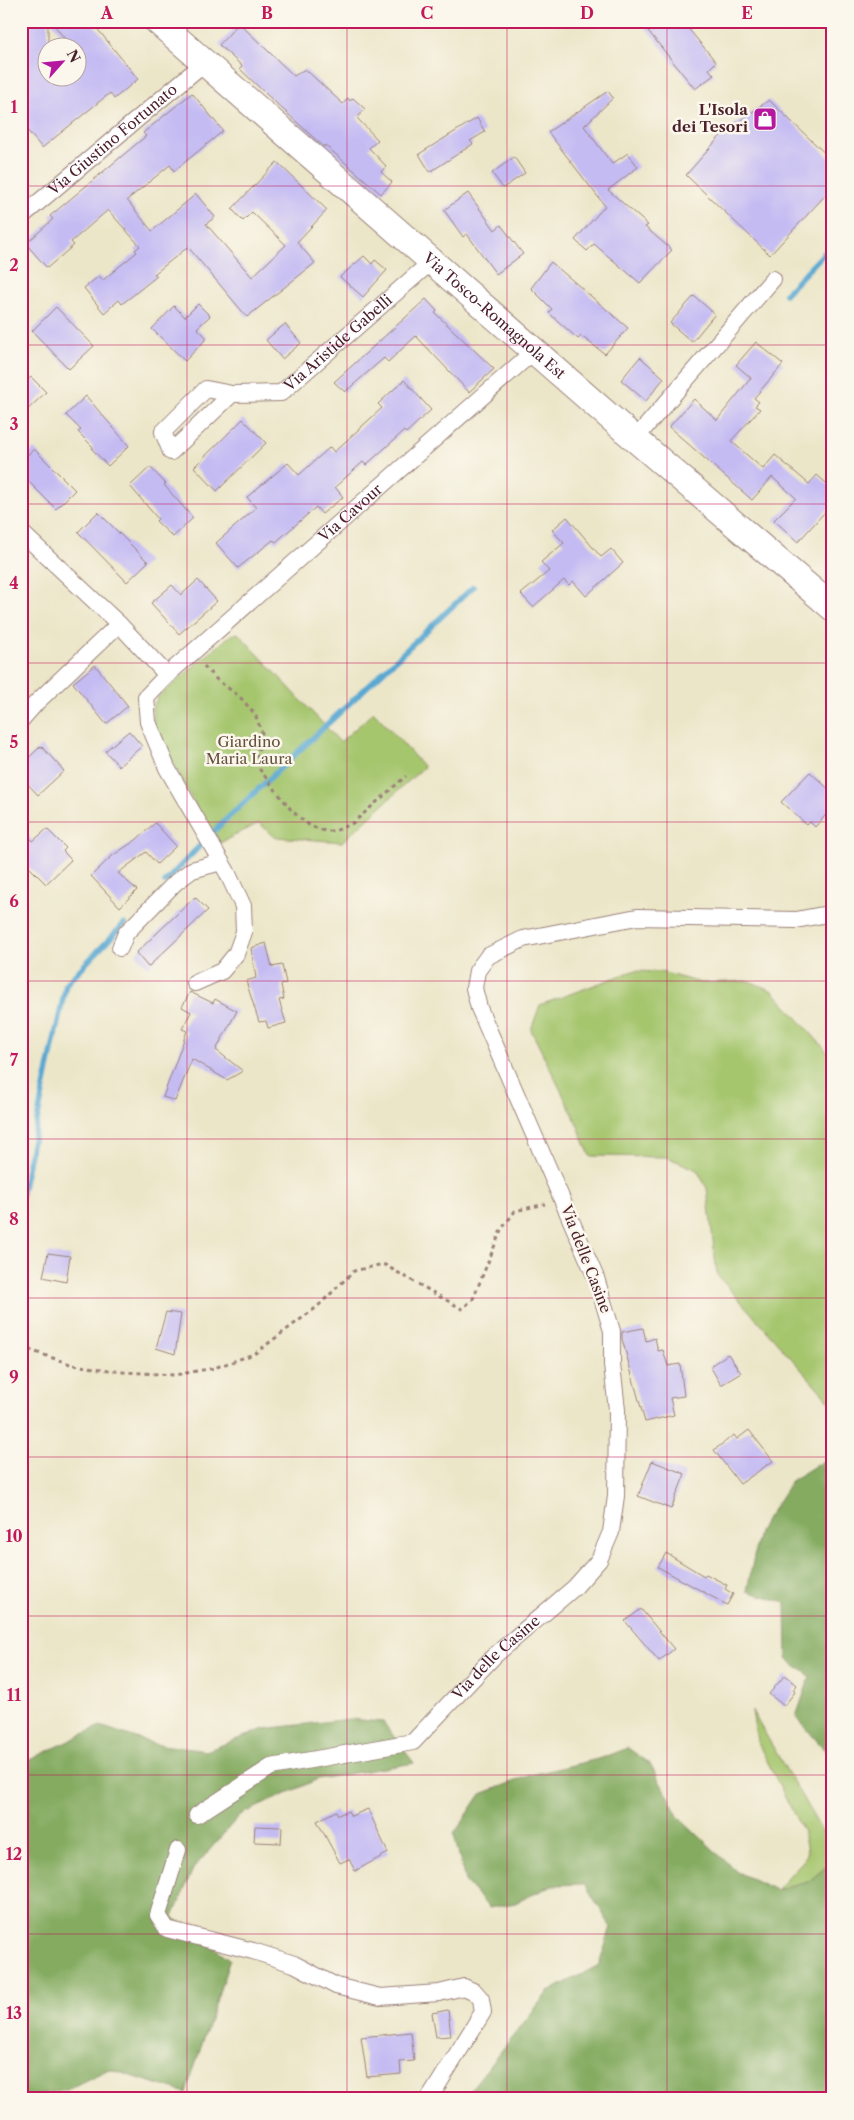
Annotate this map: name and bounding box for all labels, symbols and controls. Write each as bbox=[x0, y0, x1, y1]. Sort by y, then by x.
text: A bbox=[100, 3, 114, 23]
text: B bbox=[261, 3, 273, 23]
text: C bbox=[421, 3, 433, 23]
text: D bbox=[580, 3, 594, 23]
text: E bbox=[741, 3, 753, 23]
north arrow bbox=[38, 38, 88, 88]
text: N bbox=[63, 47, 84, 66]
street label: Via Giustino Fortunato bbox=[43, 80, 181, 200]
text: 1 bbox=[10, 97, 18, 117]
place label: L'Isola dei Tesori bbox=[672, 100, 749, 136]
shop icon: L'Isola dei Tesori bbox=[752, 106, 778, 132]
street label: Via Tosco-Romagnola Est bbox=[419, 248, 570, 383]
text: 2 bbox=[9, 255, 19, 275]
street label: Via Aristide Gabelli bbox=[279, 290, 396, 396]
text: 3 bbox=[9, 414, 19, 434]
street label: Via Cavour bbox=[314, 479, 386, 547]
text: 4 bbox=[9, 573, 19, 593]
text: 5 bbox=[10, 732, 19, 752]
park label: Giardino Maria Laura bbox=[206, 732, 292, 768]
text: 6 bbox=[9, 891, 19, 911]
text: 7 bbox=[10, 1050, 19, 1070]
street label: Via delle Casine bbox=[557, 1201, 616, 1316]
text: 8 bbox=[9, 1209, 19, 1229]
text: 9 bbox=[9, 1367, 19, 1387]
text: 10 bbox=[5, 1526, 23, 1546]
street label: Via delle Casine bbox=[447, 1611, 544, 1704]
text: 11 bbox=[7, 1685, 22, 1705]
text: 12 bbox=[6, 1844, 22, 1864]
text: 13 bbox=[6, 2003, 22, 2023]

